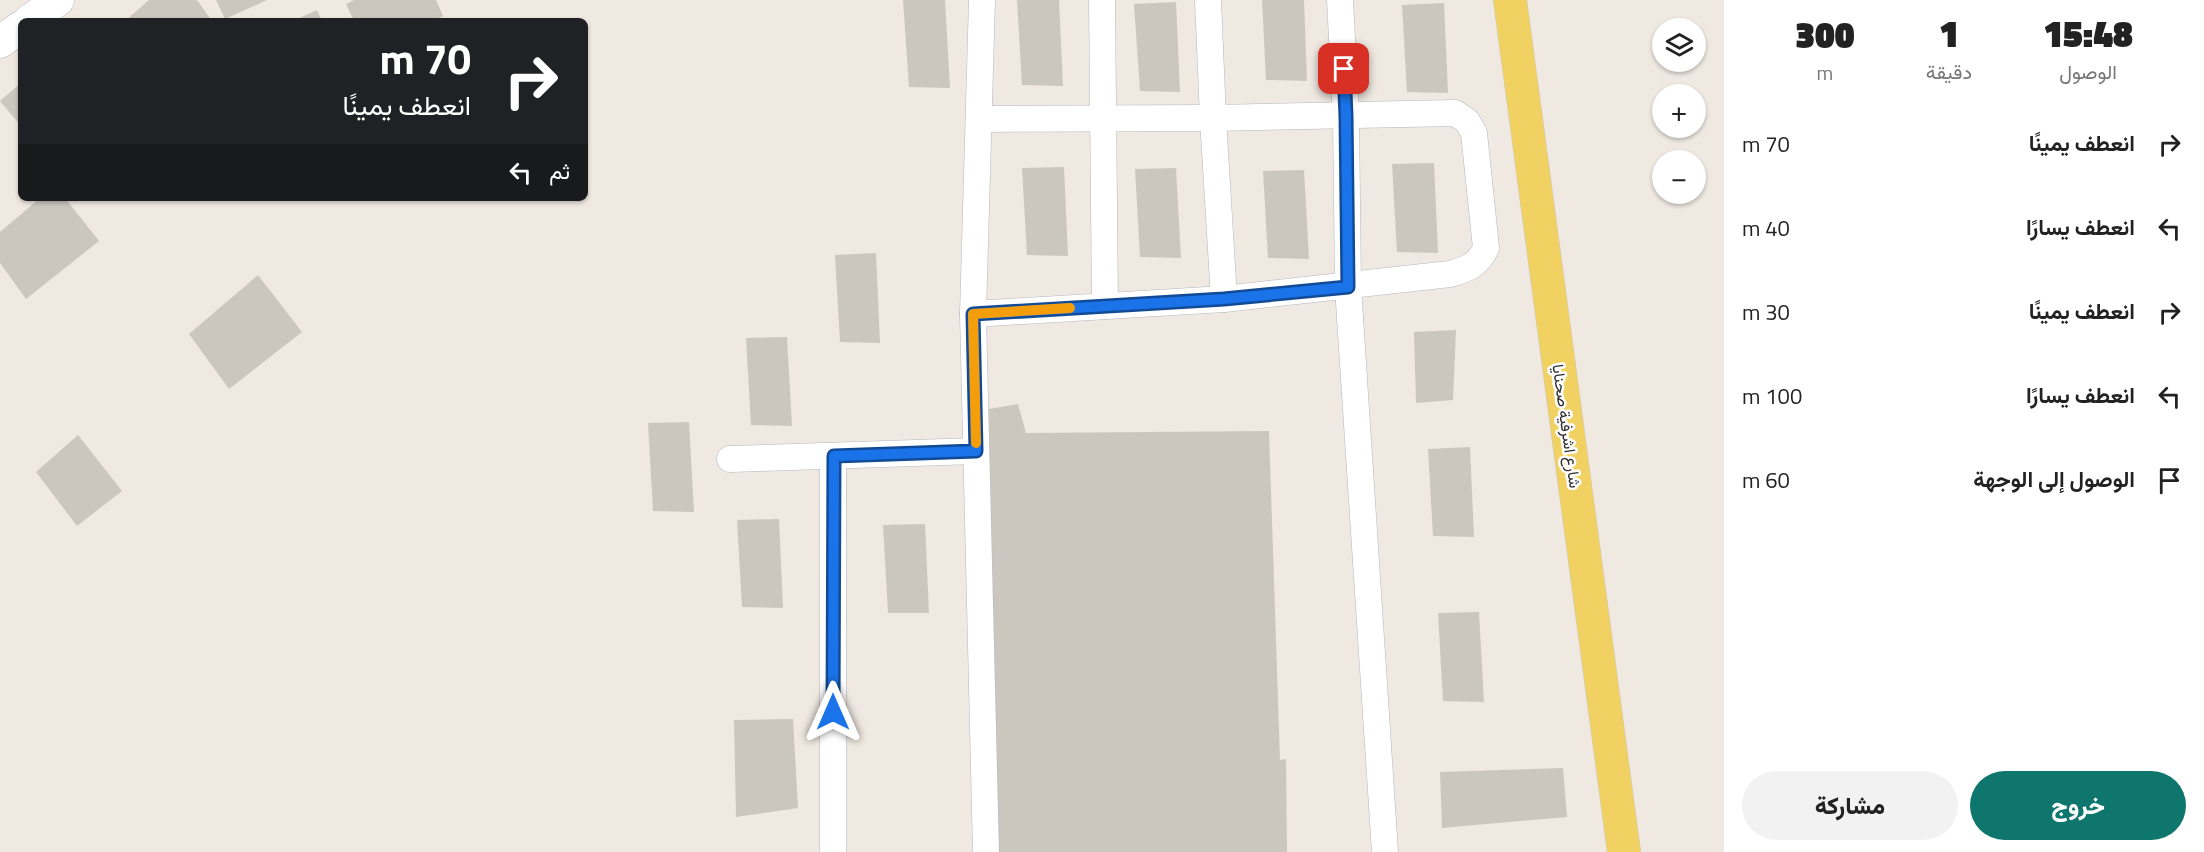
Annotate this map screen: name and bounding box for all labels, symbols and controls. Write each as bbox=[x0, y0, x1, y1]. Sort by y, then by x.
text: 1 bbox=[1939, 6, 1959, 61]
text: 15:48 bbox=[2043, 6, 2133, 61]
text: 300 bbox=[1795, 7, 1855, 62]
map controls bbox=[1652, 18, 1706, 204]
button: layers bbox=[1652, 18, 1706, 72]
text: 70 m bbox=[379, 26, 471, 90]
icon: right bbox=[492, 42, 570, 120]
pin bbox=[1318, 43, 1369, 94]
icon: arrive bbox=[1327, 52, 1360, 85]
text: دقيقة bbox=[1926, 56, 1972, 87]
text: الوصول bbox=[2059, 56, 2117, 87]
text: m bbox=[1817, 57, 1833, 88]
text: انعطف يمينًا bbox=[342, 84, 471, 125]
button: + bbox=[1652, 84, 1706, 138]
text: انعطف يمينًا bbox=[2029, 126, 2135, 160]
text: 70 m bbox=[1742, 127, 1790, 161]
icon: right bbox=[2153, 128, 2186, 161]
button: − bbox=[1652, 150, 1706, 204]
text: ثم bbox=[549, 154, 570, 188]
icon: left bbox=[504, 156, 537, 189]
text: انعطف يسارًا bbox=[2026, 210, 2135, 244]
text: 40 m bbox=[1742, 211, 1790, 245]
icon: left bbox=[2153, 212, 2186, 245]
text: انعطف يمينًا bbox=[2029, 294, 2135, 328]
text: 30 m bbox=[1742, 295, 1790, 329]
icon: right bbox=[2153, 296, 2186, 329]
street label: شارع اشرفية صحنايا bbox=[1546, 362, 1588, 490]
text: انعطف يسارًا bbox=[2026, 378, 2135, 412]
text: 100 m bbox=[1742, 379, 1802, 413]
icon: left bbox=[2153, 380, 2186, 413]
text: الوصول إلى الوجهة bbox=[1973, 462, 2135, 496]
text: 60 m bbox=[1742, 463, 1790, 497]
icon: arrive bbox=[2153, 464, 2186, 497]
position arrow bbox=[801, 680, 865, 744]
button: مشاركة bbox=[1742, 771, 1958, 840]
button: خروج bbox=[1970, 771, 2186, 840]

